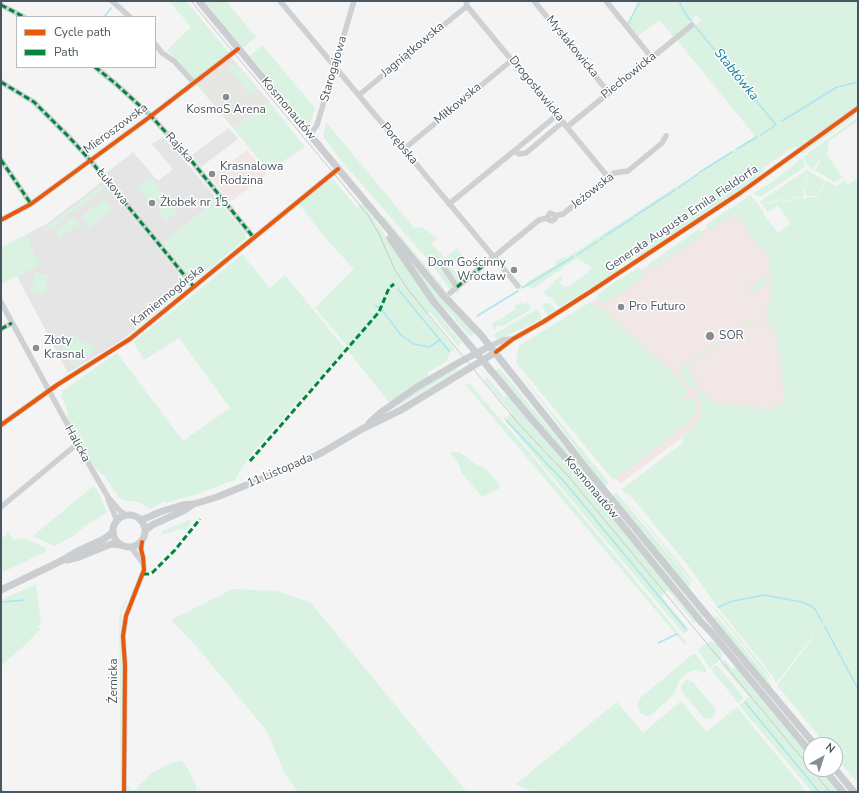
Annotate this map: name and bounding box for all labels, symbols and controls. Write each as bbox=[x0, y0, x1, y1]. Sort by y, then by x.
street label: Mysłakowicka bbox=[543, 13, 601, 81]
legend bbox=[16, 16, 156, 68]
street label: Jagniątkowska bbox=[379, 19, 447, 81]
text: Cycle path bbox=[54, 24, 111, 40]
street label: Starogajowa bbox=[318, 34, 350, 104]
text: Path bbox=[54, 44, 79, 60]
water label: Stabłówka bbox=[710, 46, 762, 104]
street label: Piechowicka bbox=[599, 49, 659, 103]
street label: Drogosławicka bbox=[505, 53, 567, 125]
street label: Kosmonautów bbox=[258, 75, 318, 143]
street label: Miłkowska bbox=[432, 80, 484, 128]
marker: KosmoS Arena bbox=[221, 92, 231, 102]
street label: Mieroszowska bbox=[81, 101, 151, 157]
place label: KosmoS Arena bbox=[186, 103, 266, 117]
street label: Porębska bbox=[378, 120, 420, 168]
street label: Rajska bbox=[162, 130, 196, 166]
place label: Krasnalowa Rodzina bbox=[220, 160, 283, 188]
street label: Generała Augusta Emila Fieldorfa bbox=[603, 162, 761, 276]
street label: Łukowa bbox=[93, 166, 131, 208]
marker: Krasnalowa Rodzina bbox=[207, 169, 217, 179]
street label: Jeżowska bbox=[569, 170, 617, 212]
place label: Żłobek nr 15 bbox=[160, 196, 228, 210]
marker: Żłobek nr 15 bbox=[147, 198, 157, 208]
place label: Dom Gościnny Wrocław bbox=[428, 256, 506, 284]
street label: Kamiennogórska bbox=[129, 262, 207, 330]
marker: Dom Gościnny Wrocław bbox=[509, 265, 519, 275]
place label: Pro Futuro bbox=[629, 300, 685, 314]
marker: Pro Futuro bbox=[616, 302, 626, 312]
place label: SOR bbox=[719, 329, 744, 343]
marker: SOR bbox=[704, 330, 716, 342]
place label: Złoty Krasnal bbox=[44, 334, 85, 362]
marker: Złoty Krasnal bbox=[31, 343, 41, 353]
street label: Halicka bbox=[61, 423, 93, 465]
street label: 11 Listopada bbox=[245, 451, 315, 491]
street label: Kosmonautów bbox=[561, 454, 621, 522]
street label: Żernicka bbox=[107, 658, 121, 704]
north arrow bbox=[803, 737, 843, 777]
text: N bbox=[822, 740, 838, 756]

